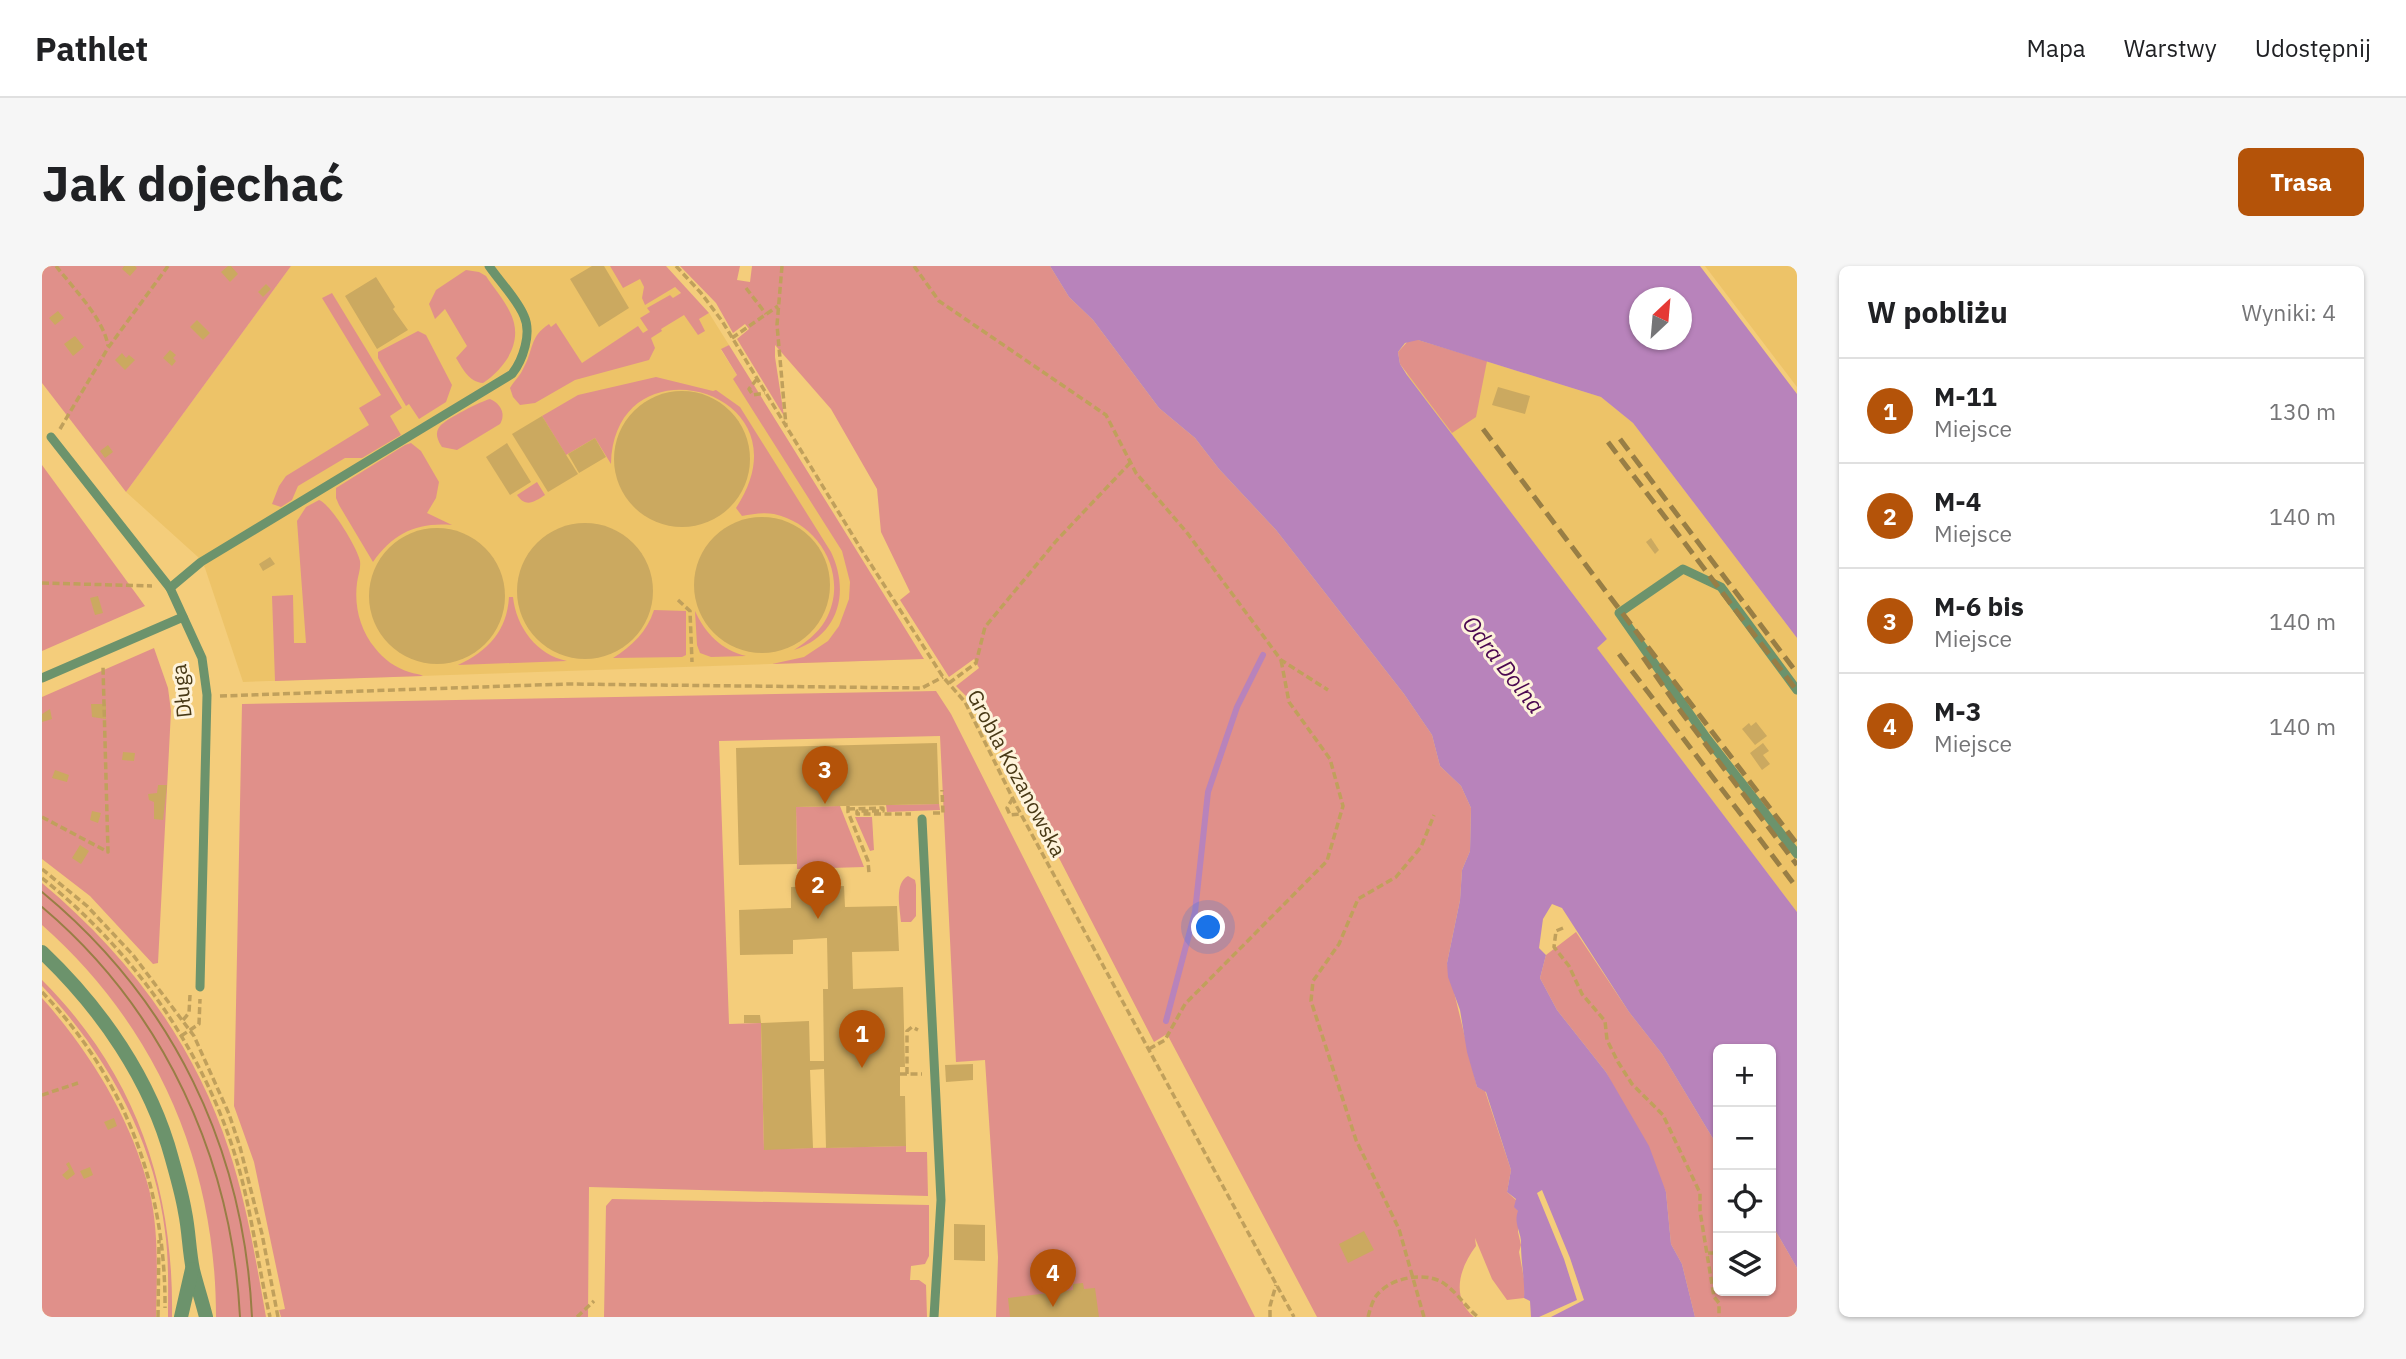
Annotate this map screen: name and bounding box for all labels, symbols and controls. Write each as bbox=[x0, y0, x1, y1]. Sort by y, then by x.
text: Pathlet bbox=[35, 27, 148, 70]
text: Mapa bbox=[2027, 32, 2086, 64]
text: Warstwy bbox=[2124, 32, 2217, 64]
text: Udostępnij bbox=[2255, 32, 2371, 64]
button: Trasa bbox=[2238, 148, 2364, 216]
text: Jak dojechać bbox=[42, 151, 344, 214]
north arrow bbox=[1629, 287, 1692, 350]
text: W pobliżu bbox=[1867, 292, 2008, 331]
text: Wyniki: 4 bbox=[2241, 297, 2336, 327]
text: M-11 bbox=[1934, 379, 1997, 413]
text: 1 bbox=[1883, 396, 1897, 426]
text: 130 m bbox=[2269, 396, 2336, 426]
text: Miejsce bbox=[1934, 413, 2012, 443]
text: M-4 bbox=[1934, 484, 1981, 518]
text: 2 bbox=[1883, 501, 1897, 531]
text: 140 m bbox=[2269, 501, 2336, 531]
text: Miejsce bbox=[1934, 518, 2012, 548]
text: M-6 bis bbox=[1934, 589, 2024, 623]
text: 3 bbox=[1883, 606, 1897, 636]
text: 140 m bbox=[2269, 606, 2336, 636]
water label: Odra Dolna bbox=[1456, 609, 1552, 719]
text: Miejsce bbox=[1934, 623, 2012, 653]
street label: Długa bbox=[164, 663, 198, 719]
street label: Grobla Kozanowska bbox=[961, 685, 1073, 861]
text: M-3 bbox=[1934, 694, 1981, 728]
text: 4 bbox=[1883, 711, 1897, 741]
text: 140 m bbox=[2269, 711, 2336, 741]
text: Miejsce bbox=[1934, 728, 2012, 758]
pin: 3 bbox=[802, 746, 848, 804]
pin: 2 bbox=[795, 861, 841, 919]
your location bbox=[1191, 910, 1225, 944]
pin: 1 bbox=[839, 1010, 885, 1068]
map controls bbox=[1713, 1044, 1776, 1296]
button: + bbox=[1713, 1044, 1776, 1107]
button: − bbox=[1713, 1107, 1776, 1170]
button: locate bbox=[1713, 1170, 1776, 1233]
button: layers bbox=[1713, 1233, 1776, 1296]
pin: 4 bbox=[1030, 1249, 1076, 1307]

